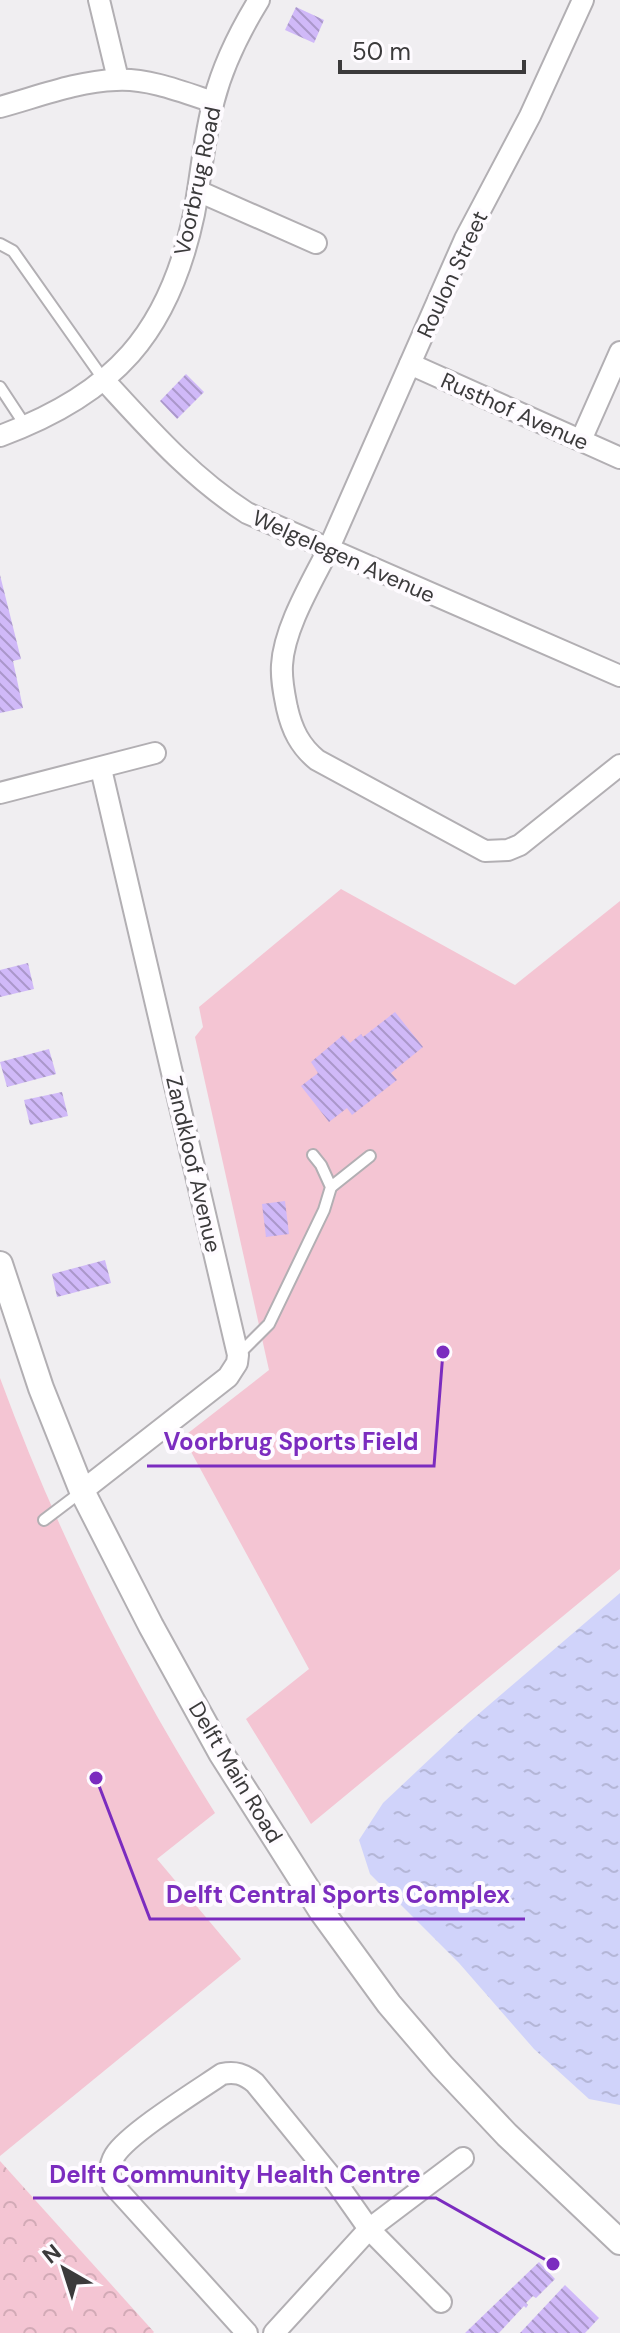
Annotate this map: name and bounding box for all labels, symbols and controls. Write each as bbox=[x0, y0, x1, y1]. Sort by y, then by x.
scale bar bbox=[340, 24, 524, 74]
text: 50 m bbox=[352, 36, 411, 67]
street label: Voorbrug Road bbox=[168, 104, 227, 258]
street label: Roulon Street bbox=[410, 206, 495, 342]
street label: Rusthof Avenue bbox=[436, 366, 593, 457]
street label: Welgelegen Avenue bbox=[248, 503, 440, 610]
street label: Zandkloof Avenue bbox=[159, 1073, 228, 1255]
callout: Voorbrug Sports Field bbox=[147, 1418, 434, 1466]
text: Voorbrug Sports Field bbox=[164, 1426, 418, 1457]
street label: Delft Main Road bbox=[182, 1696, 289, 1848]
callout: Delft Central Sports Complex bbox=[150, 1871, 525, 1919]
text: Delft Central Sports Complex bbox=[166, 1879, 510, 1910]
callout: Delft Community Health Centre bbox=[33, 2150, 436, 2198]
text: Delft Community Health Centre bbox=[49, 2159, 421, 2190]
north arrow bbox=[24, 2229, 104, 2309]
text: N bbox=[36, 2238, 67, 2270]

